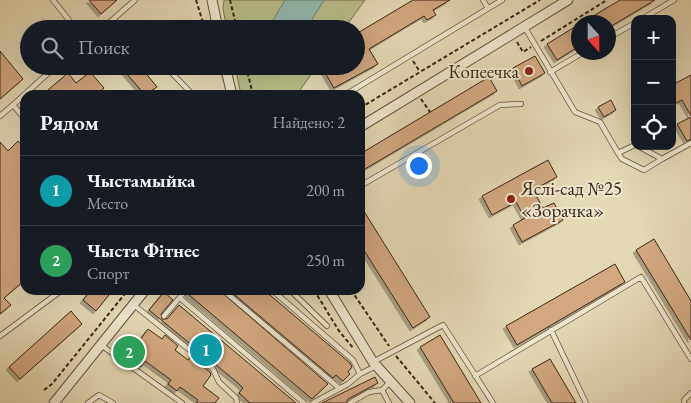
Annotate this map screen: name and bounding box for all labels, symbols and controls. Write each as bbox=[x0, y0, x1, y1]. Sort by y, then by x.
north arrow bbox=[571, 15, 616, 60]
map controls bbox=[631, 15, 676, 150]
button: + bbox=[631, 15, 676, 60]
search box bbox=[20, 20, 365, 75]
icon: search bbox=[38, 34, 66, 62]
text: Поиск bbox=[78, 35, 130, 60]
place label: Копеечка bbox=[448, 59, 519, 84]
button: − bbox=[631, 60, 676, 105]
marker: Копеечка bbox=[523, 65, 535, 77]
button: locate bbox=[631, 105, 676, 150]
text: Рядом bbox=[40, 109, 99, 136]
text: Найдено: 2 bbox=[273, 112, 345, 133]
your location bbox=[406, 153, 432, 179]
text: Чыстамыйка bbox=[87, 168, 195, 193]
place label: Яслі-сад №25 «Зорачка» bbox=[520, 176, 622, 223]
text: 1 bbox=[52, 180, 60, 201]
text: 200 m bbox=[306, 180, 345, 201]
text: Место bbox=[87, 193, 128, 214]
marker: Яслі-сад №25 «Зорачка» bbox=[505, 193, 517, 205]
text: Чыста Фітнес bbox=[87, 238, 200, 263]
text: 2 bbox=[52, 250, 60, 271]
text: 250 m bbox=[306, 250, 345, 271]
text: Спорт bbox=[87, 263, 129, 284]
pin: 1 bbox=[190, 331, 222, 369]
pin: 2 bbox=[113, 333, 145, 371]

